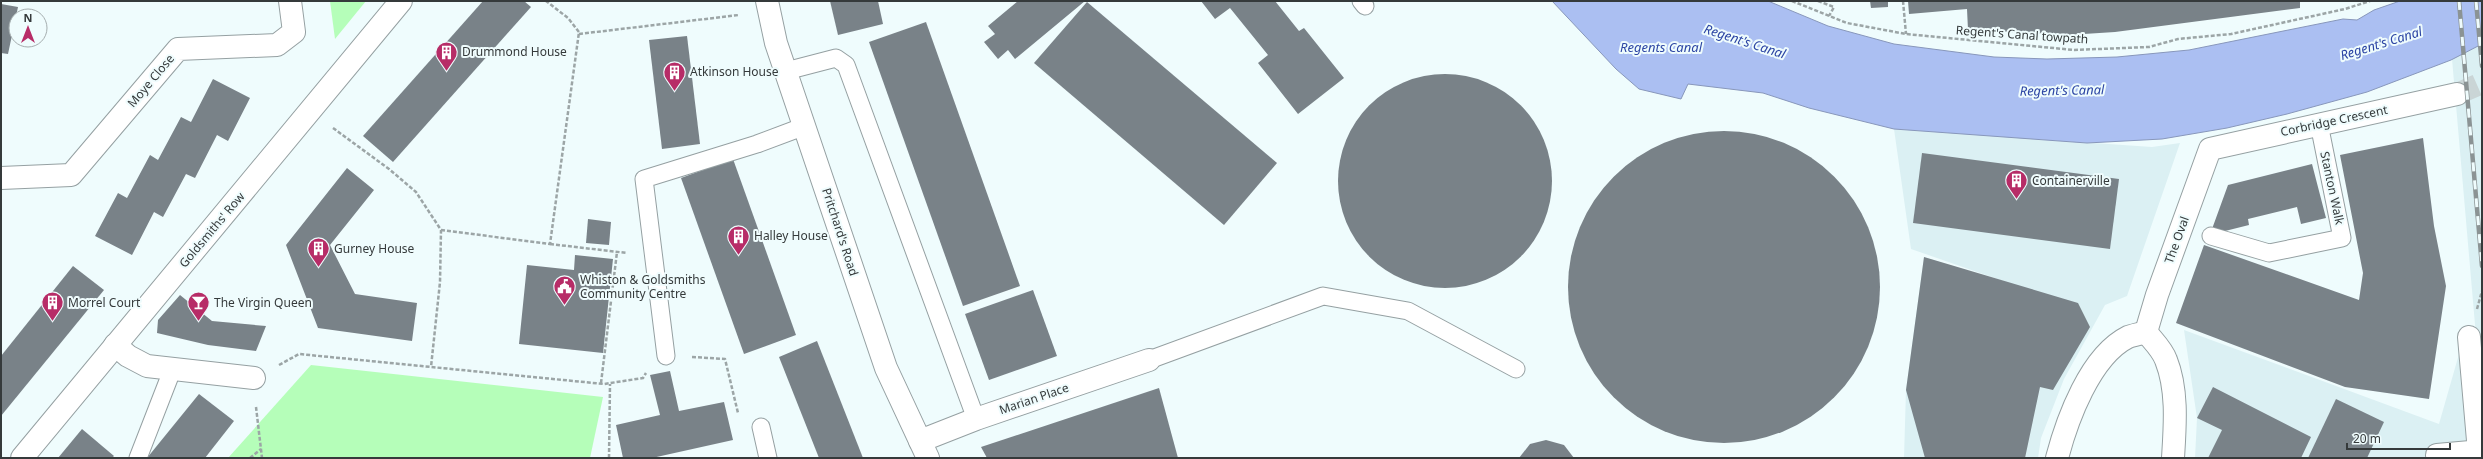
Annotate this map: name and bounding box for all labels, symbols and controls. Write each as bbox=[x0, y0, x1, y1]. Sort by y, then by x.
north arrow bbox=[8, 8, 48, 48]
text: N bbox=[24, 10, 32, 25]
water label: Regent's Canal bbox=[1702, 19, 1789, 63]
street label: Regent's Canal towpath bbox=[1955, 21, 2089, 48]
water label: Regent's Canal bbox=[2338, 22, 2425, 64]
water label: Regents Canal bbox=[1620, 38, 1703, 56]
building icon: Drummond House bbox=[434, 39, 460, 72]
place label: Drummond House bbox=[462, 43, 567, 60]
street label: Moye Close bbox=[123, 50, 178, 111]
building icon: Atkinson House bbox=[661, 59, 687, 92]
place label: Atkinson House bbox=[690, 63, 779, 80]
water label: Regent's Canal bbox=[2019, 80, 2105, 100]
street label: Corbridge Crescent bbox=[2279, 101, 2390, 140]
street label: Stanton Walk bbox=[2316, 150, 2349, 227]
building icon: Containerville bbox=[2003, 168, 2029, 201]
place label: Containerville bbox=[2032, 172, 2110, 189]
street label: Pritchard's Road bbox=[818, 186, 863, 278]
street label: Goldsmiths' Row bbox=[175, 188, 249, 271]
street label: The Oval bbox=[2160, 214, 2193, 266]
building icon: Halley House bbox=[725, 223, 751, 256]
place label: Halley House bbox=[754, 227, 828, 244]
building icon: Gurney House bbox=[306, 236, 332, 269]
place label: Gurney House bbox=[334, 240, 415, 257]
place label: Whiston & Goldsmiths Community Centre bbox=[580, 271, 706, 302]
public building icon: Whiston & Goldsmiths Community Centre bbox=[552, 274, 578, 307]
building icon: Morrel Court bbox=[39, 290, 65, 323]
bar icon: The Virgin Queen bbox=[186, 290, 212, 323]
place label: Morrel Court bbox=[68, 294, 141, 311]
place label: The Virgin Queen bbox=[214, 294, 312, 311]
street label: Marian Place bbox=[997, 379, 1071, 418]
scale bar bbox=[2347, 425, 2450, 451]
text: 20 m bbox=[2353, 430, 2381, 447]

